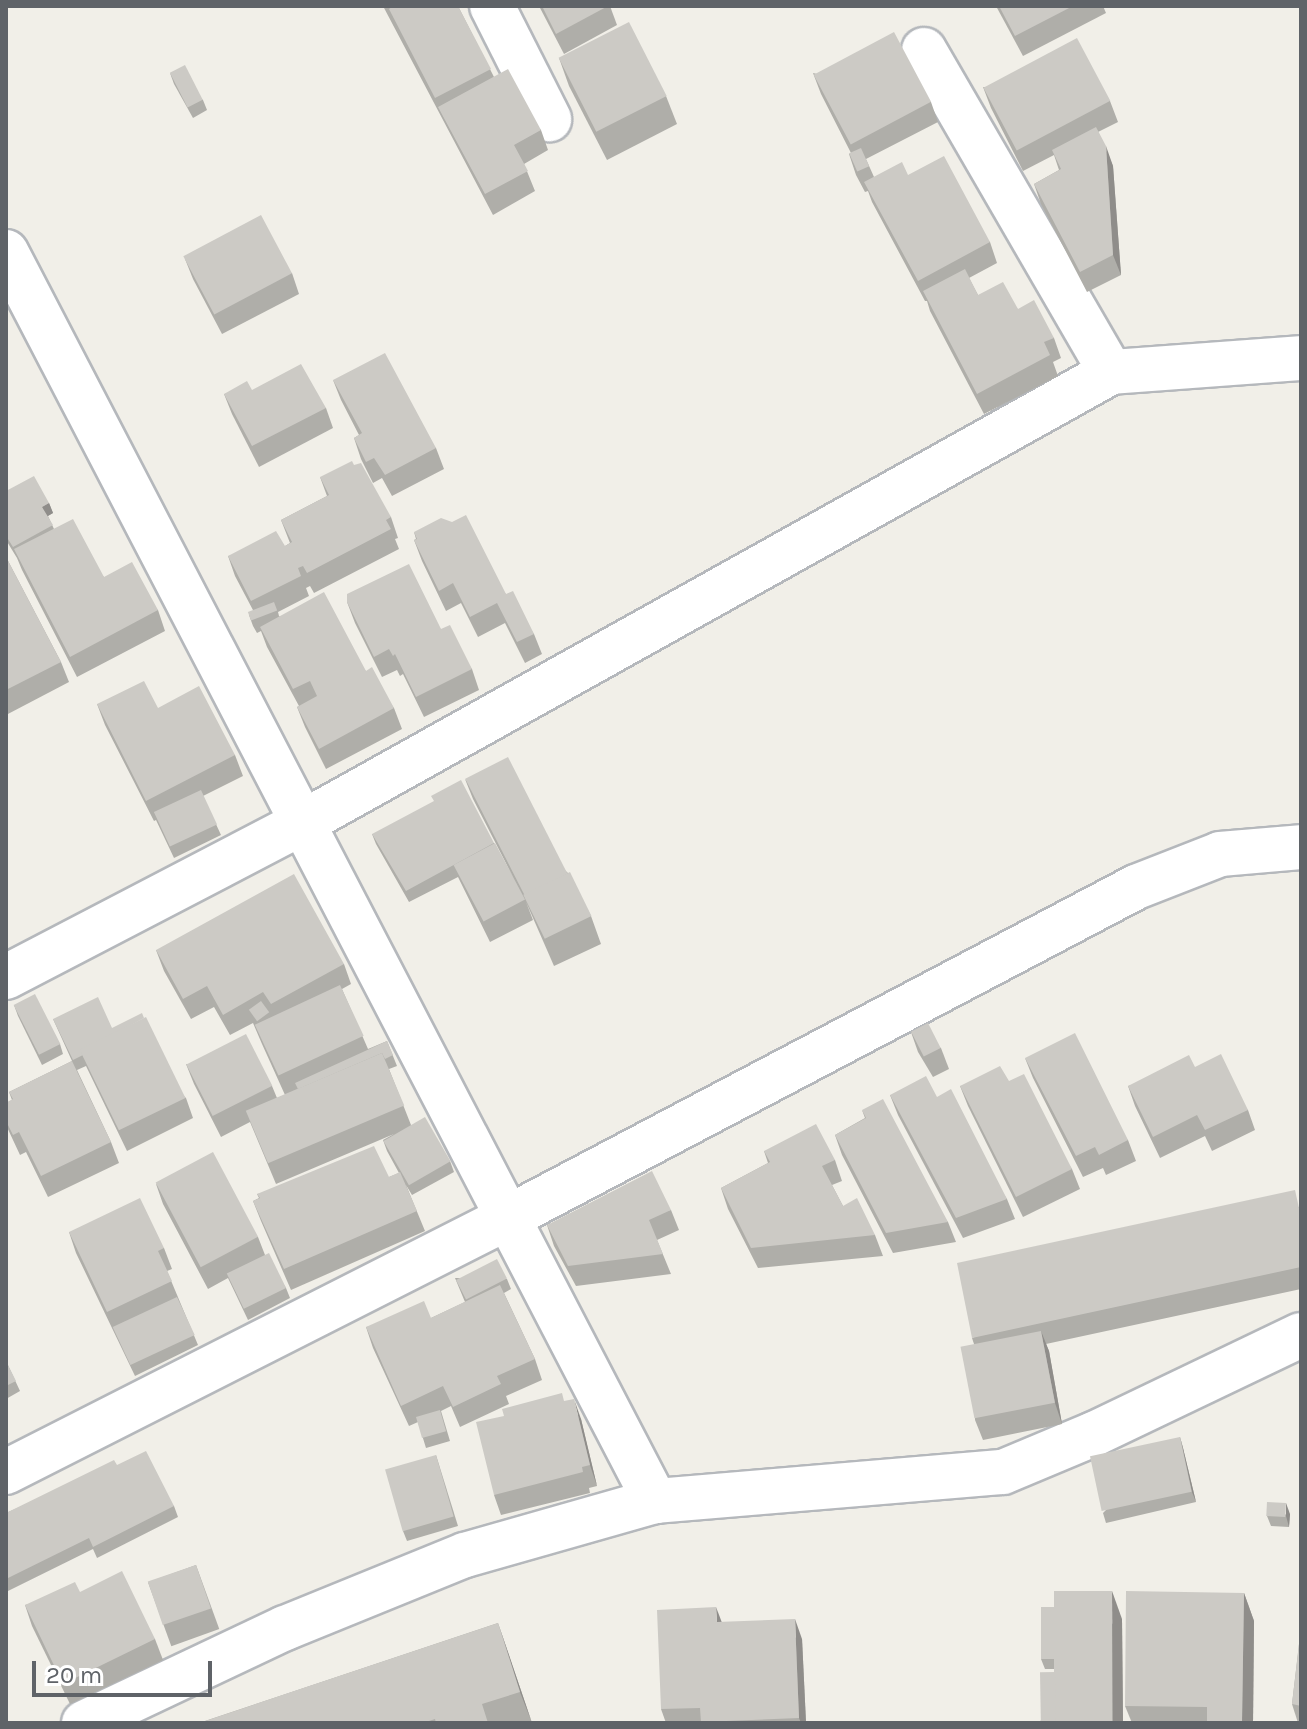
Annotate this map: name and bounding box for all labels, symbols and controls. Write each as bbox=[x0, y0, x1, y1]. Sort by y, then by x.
scale bar bbox=[36, 1645, 216, 1695]
text: 20 m bbox=[46, 1661, 102, 1689]

